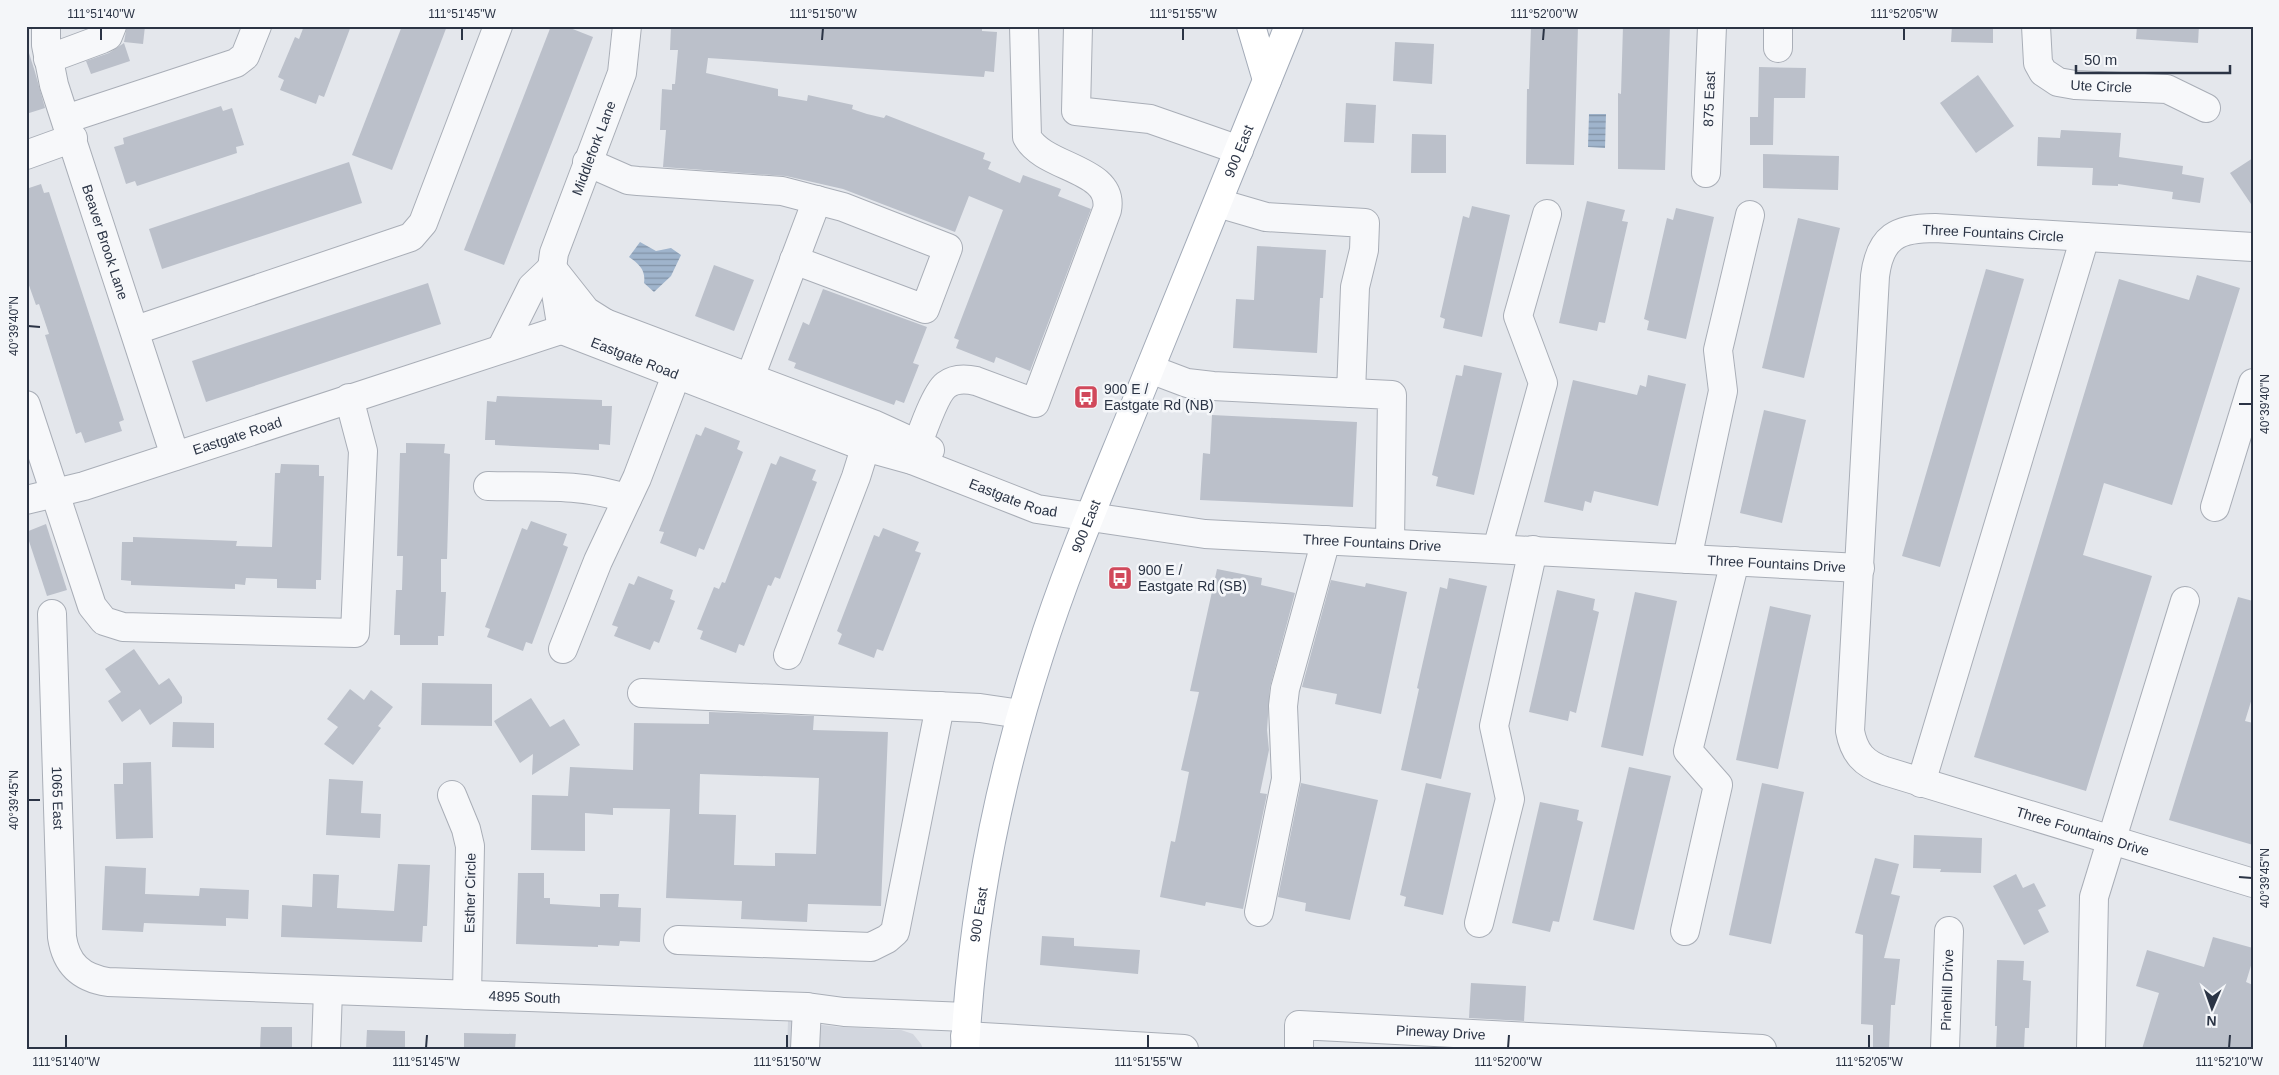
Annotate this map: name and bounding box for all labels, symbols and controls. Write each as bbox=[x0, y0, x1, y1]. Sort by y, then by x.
text: 111°51'40"W bbox=[67, 7, 135, 21]
text: 111°51'45"W bbox=[428, 7, 496, 21]
text: 111°51'50"W bbox=[789, 7, 857, 21]
text: 111°51'55"W bbox=[1149, 7, 1217, 21]
text: 111°52'00"W bbox=[1510, 7, 1578, 21]
text: 111°52'05"W bbox=[1870, 7, 1938, 21]
scale bar bbox=[2076, 42, 2230, 74]
text: 50 m bbox=[2084, 51, 2117, 68]
street label: 875 East bbox=[1700, 71, 1718, 127]
street label: Ute Circle bbox=[2070, 77, 2133, 95]
street label: Middlefork Lane bbox=[568, 98, 619, 198]
street label: 900 East bbox=[1221, 123, 1256, 180]
street label: Beaver Brook Lane bbox=[79, 183, 131, 302]
street label: Three Fountains Circle bbox=[1922, 221, 2064, 245]
text: 40°39'40"N bbox=[7, 296, 21, 356]
street label: Eastgate Road bbox=[589, 334, 681, 382]
text: 40°39'40"N bbox=[2258, 374, 2272, 434]
place label: 900 E / Eastgate Rd (NB) bbox=[1104, 381, 1214, 413]
bus stop icon: 900 E / Eastgate Rd (NB) bbox=[1073, 384, 1099, 410]
street label: Eastgate Road bbox=[191, 414, 284, 458]
street label: Eastgate Road bbox=[967, 475, 1058, 520]
street label: 900 East bbox=[1068, 497, 1104, 555]
street label: Three Fountains Drive bbox=[1302, 531, 1442, 554]
street label: Three Fountains Drive bbox=[1707, 552, 1846, 575]
place label: 900 E / Eastgate Rd (SB) bbox=[1138, 562, 1247, 594]
bus stop icon: 900 E / Eastgate Rd (SB) bbox=[1107, 565, 1133, 591]
street label: 1065 East bbox=[49, 766, 67, 830]
text: 40°39'45"N bbox=[7, 770, 21, 830]
street label: Three Fountains Drive bbox=[2014, 803, 2152, 859]
text: 40°39'45"N bbox=[2258, 848, 2272, 908]
street label: Esther Circle bbox=[461, 853, 479, 933]
street label: 900 East bbox=[967, 886, 991, 943]
street label: Pinehill Drive bbox=[1938, 949, 1956, 1031]
north arrow bbox=[2186, 982, 2236, 1032]
street label: 4895 South bbox=[489, 988, 561, 1006]
text: N bbox=[2206, 1013, 2217, 1029]
street label: Pineway Drive bbox=[1396, 1022, 1486, 1043]
text: 111°51'40"W bbox=[32, 1055, 100, 1069]
text: 111°51'45"W bbox=[392, 1055, 460, 1069]
text: 111°51'50"W bbox=[753, 1055, 821, 1069]
text: 111°51'55"W bbox=[1114, 1055, 1182, 1069]
text: 111°52'00"W bbox=[1474, 1055, 1542, 1069]
text: 111°52'05"W bbox=[1835, 1055, 1903, 1069]
text: 111°52'10"W bbox=[2195, 1055, 2263, 1069]

